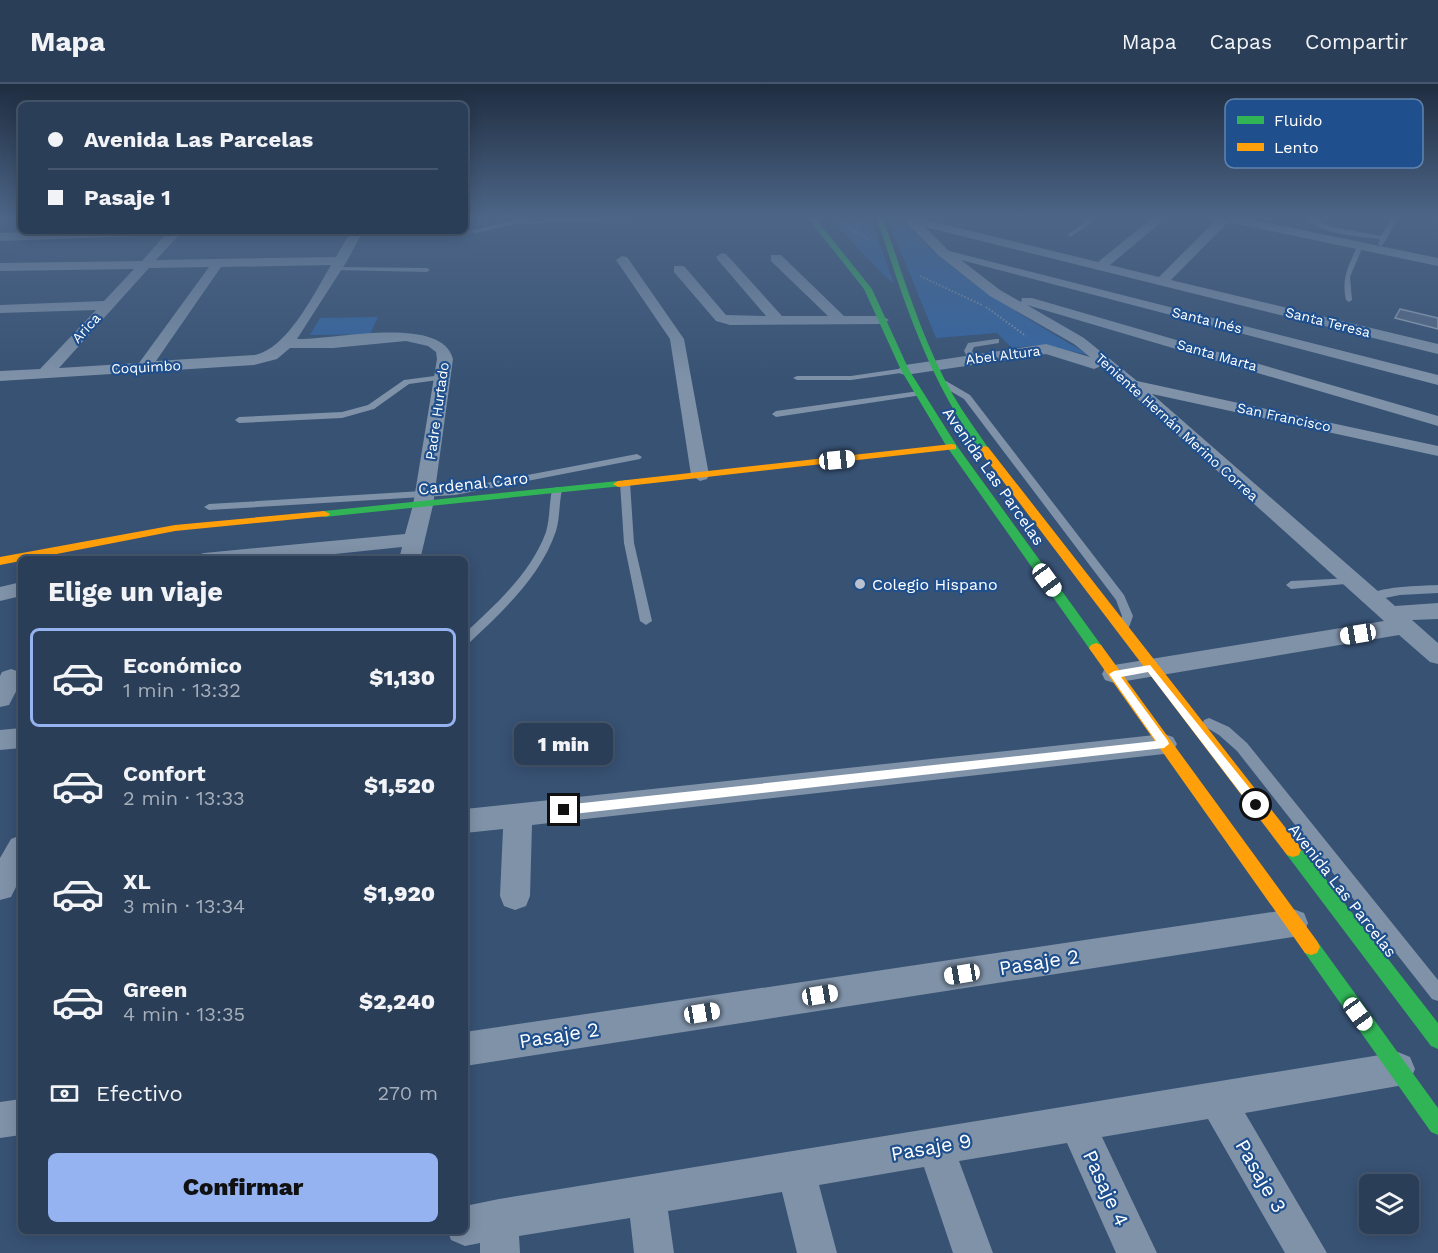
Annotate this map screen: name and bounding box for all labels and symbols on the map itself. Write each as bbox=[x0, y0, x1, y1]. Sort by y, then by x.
legend bbox=[1225, 99, 1423, 168]
text: Fluido bbox=[1274, 111, 1322, 130]
text: Lento bbox=[1274, 138, 1319, 157]
street label: Santa Inés bbox=[1170, 304, 1244, 336]
street label: Santa Teresa bbox=[1284, 304, 1372, 340]
street label: Arica bbox=[68, 310, 104, 346]
street label: Santa Marta bbox=[1175, 336, 1259, 374]
street label: Abel Altura bbox=[965, 342, 1041, 368]
street label: Teniente Hernán Merino Correa bbox=[1092, 350, 1262, 504]
street label: Coquimbo bbox=[111, 357, 181, 377]
street label: Padre Hurtado bbox=[422, 361, 452, 461]
street label: San Francisco bbox=[1236, 399, 1332, 435]
street label: Avenida Las Parcelas bbox=[939, 404, 1048, 549]
car bbox=[818, 449, 856, 471]
street label: Cardenal Caro bbox=[417, 468, 529, 499]
car bbox=[1029, 560, 1065, 600]
place label: Colegio Hispano bbox=[872, 575, 998, 594]
marker: Colegio Hispano bbox=[853, 577, 867, 591]
car bbox=[1339, 622, 1377, 646]
callout: 1 min bbox=[514, 723, 614, 765]
route start bbox=[1242, 791, 1269, 818]
route end bbox=[550, 796, 577, 823]
street label: Avenida Las Parcelas bbox=[1285, 820, 1401, 961]
street label: Pasaje 2 bbox=[997, 944, 1081, 980]
car bbox=[943, 962, 981, 986]
car bbox=[801, 983, 839, 1007]
car bbox=[1340, 994, 1376, 1034]
car bbox=[683, 1001, 721, 1025]
street label: Pasaje 2 bbox=[517, 1017, 601, 1053]
street label: Pasaje 9 bbox=[889, 1128, 973, 1166]
street label: Pasaje 3 bbox=[1230, 1135, 1292, 1217]
street label: Pasaje 4 bbox=[1078, 1146, 1134, 1230]

